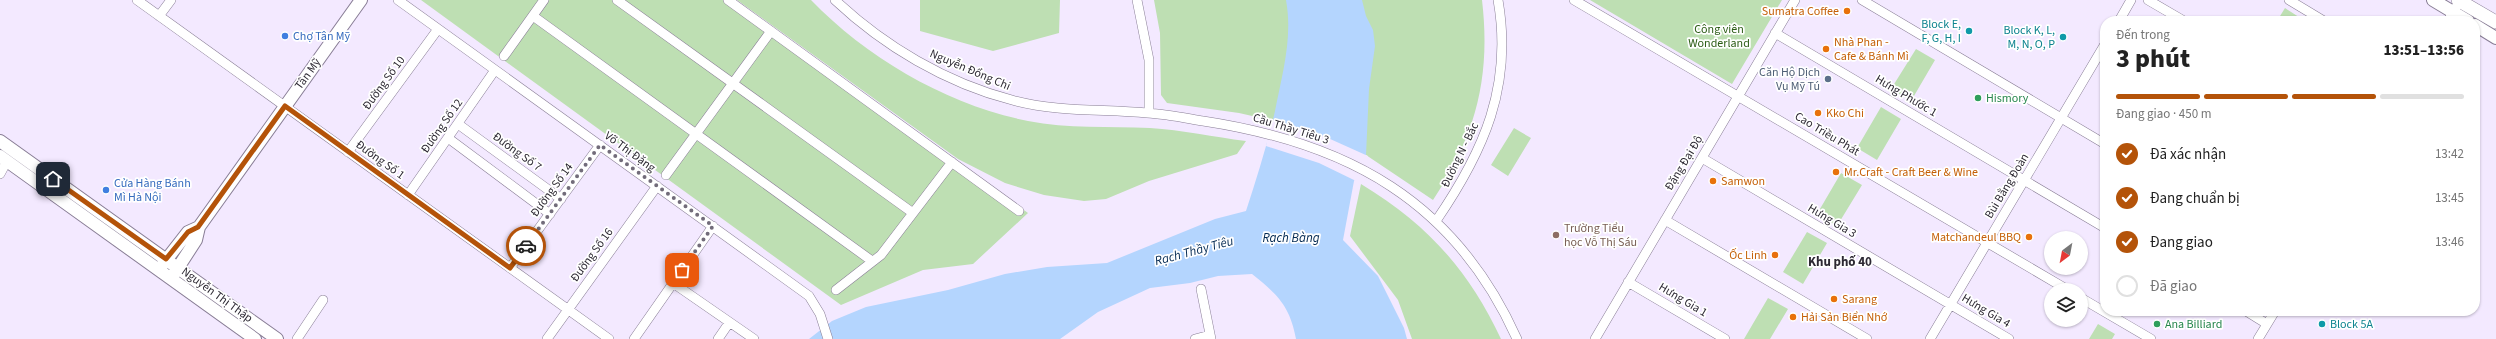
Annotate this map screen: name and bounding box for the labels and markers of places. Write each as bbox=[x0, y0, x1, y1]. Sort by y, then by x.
place label: Sumatra Coffee bbox=[1762, 3, 1839, 20]
marker: Sumatra Coffee bbox=[1842, 6, 1852, 16]
place label: Block E, F, G, H, I bbox=[1921, 16, 1961, 47]
place label: Block K, L, M, N, O, P bbox=[2003, 22, 2055, 53]
marker: Block E, F, G, H, I bbox=[1964, 26, 1974, 36]
place label: Chợ Tân Mỹ bbox=[293, 28, 351, 45]
marker: Chợ Tân Mỹ bbox=[280, 31, 290, 41]
marker: Block K, L, M, N, O, P bbox=[2058, 32, 2068, 42]
place label: Nhà Phan - Cafe & Bánh Mì bbox=[1834, 34, 1909, 65]
marker: Nhà Phan - Cafe & Bánh Mì bbox=[1821, 44, 1831, 54]
place label: Căn Hộ Dịch Vụ Mỹ Tú bbox=[1759, 64, 1820, 95]
marker: Căn Hộ Dịch Vụ Mỹ Tú bbox=[1823, 74, 1833, 84]
place label: Hismory bbox=[1986, 90, 2029, 107]
marker: Hismory bbox=[1973, 93, 1983, 103]
place label: Kko Chi bbox=[1826, 105, 1864, 122]
marker: Kko Chi bbox=[1813, 108, 1823, 118]
pin bbox=[36, 162, 70, 196]
place label: Mr.Craft - Craft Beer & Wine bbox=[1844, 164, 1978, 181]
marker: Mr.Craft - Craft Beer & Wine bbox=[1831, 167, 1841, 177]
place label: Samwon bbox=[1721, 173, 1765, 190]
place label: Cửa Hàng Bánh Mì Hà Nội bbox=[114, 175, 191, 206]
marker: Samwon bbox=[1708, 176, 1718, 186]
marker: Cửa Hàng Bánh Mì Hà Nội bbox=[101, 185, 111, 195]
place label: Trường Tiểu học Vỗ Thị Sáu bbox=[1564, 220, 1637, 251]
place label: Matchandeul BBQ bbox=[1931, 229, 2021, 246]
marker: Trường Tiểu học Vỗ Thị Sáu bbox=[1551, 230, 1561, 240]
marker: Matchandeul BBQ bbox=[2024, 232, 2034, 242]
place label: Ốc Linh bbox=[1729, 247, 1767, 264]
marker: Ốc Linh bbox=[1770, 250, 1780, 260]
pin bbox=[665, 253, 699, 287]
place label: Sarang bbox=[1842, 291, 1877, 308]
marker: Sarang bbox=[1829, 294, 1839, 304]
place label: Hải Sản Biển Nhớ bbox=[1801, 309, 1888, 326]
marker: Hải Sản Biển Nhớ bbox=[1788, 312, 1798, 322]
place label: Ana Billiard bbox=[2165, 316, 2222, 333]
place label: Block 5A bbox=[2330, 316, 2373, 333]
marker: Ana Billiard bbox=[2152, 319, 2162, 329]
marker: Block 5A bbox=[2317, 319, 2327, 329]

